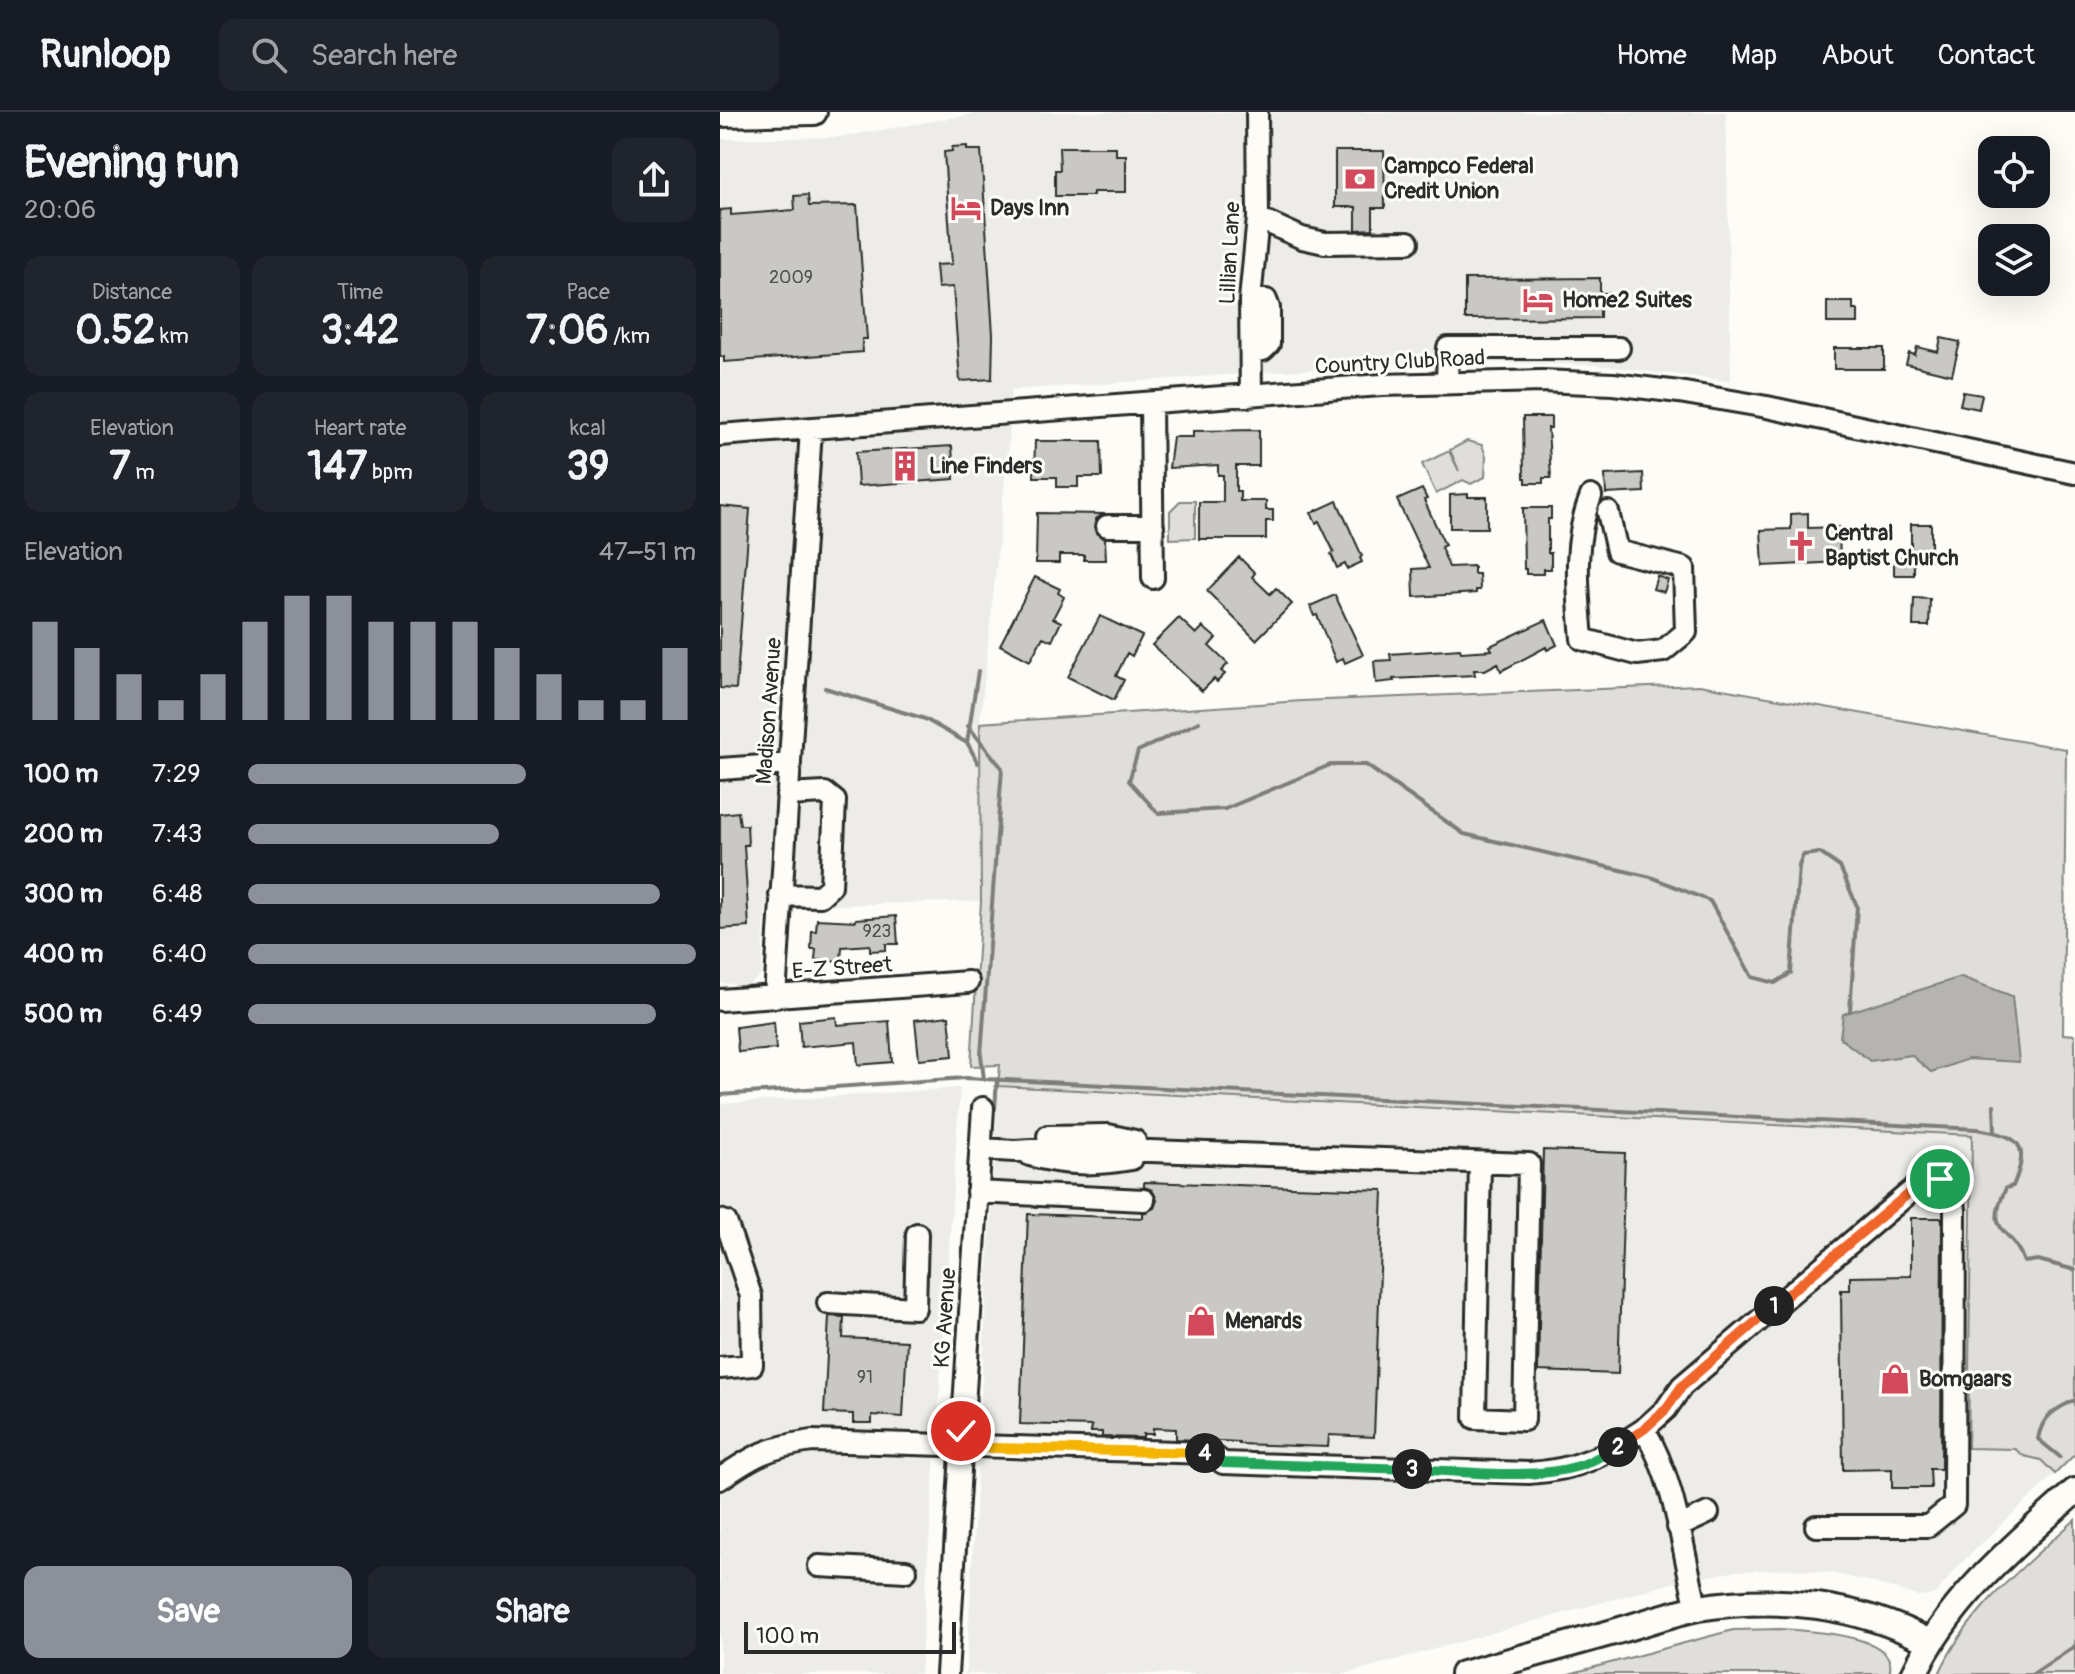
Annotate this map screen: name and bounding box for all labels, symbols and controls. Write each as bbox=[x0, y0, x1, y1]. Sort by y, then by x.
search box bbox=[219, 19, 779, 91]
text: Runloop bbox=[40, 31, 171, 79]
icon: search bbox=[247, 33, 291, 77]
text: Search here bbox=[311, 37, 457, 74]
text: Home bbox=[1616, 38, 1687, 73]
text: Map bbox=[1731, 38, 1777, 73]
text: About bbox=[1821, 38, 1894, 73]
text: Contact bbox=[1938, 38, 2035, 73]
text: Evening run bbox=[24, 136, 239, 191]
map controls bbox=[1978, 136, 2050, 296]
button: locate bbox=[1978, 136, 2050, 208]
button: share bbox=[612, 138, 696, 222]
place label: Campco Federal Credit Union bbox=[1384, 152, 1534, 205]
bank icon: Campco Federal Credit Union bbox=[1343, 162, 1377, 196]
hotel icon: Days Inn bbox=[949, 191, 983, 225]
text: 20:06 bbox=[24, 194, 96, 226]
place label: Days Inn bbox=[990, 194, 1069, 222]
street label: Lillian Lane bbox=[1213, 201, 1247, 305]
button: layers bbox=[1978, 224, 2050, 296]
house number: 2009 bbox=[769, 266, 813, 289]
text: Distance bbox=[92, 278, 172, 306]
text: Time bbox=[337, 278, 383, 306]
text: Pace bbox=[566, 278, 610, 306]
hotel icon: Home2 Suites bbox=[1521, 283, 1555, 317]
place label: Home2 Suites bbox=[1562, 286, 1692, 314]
text: 0.52 bbox=[75, 306, 155, 355]
text: 3:42 bbox=[321, 306, 399, 355]
text: 7:06 bbox=[526, 306, 609, 355]
text: km bbox=[155, 322, 189, 350]
text: /km bbox=[609, 322, 650, 350]
street label: Country Club Road bbox=[1314, 344, 1486, 380]
text: Elevation bbox=[90, 414, 174, 442]
text: Heart rate bbox=[314, 414, 406, 442]
text: kcal bbox=[570, 414, 606, 442]
text: 7 bbox=[109, 442, 130, 491]
text: 147 bbox=[307, 442, 367, 491]
text: 39 bbox=[567, 442, 609, 491]
building icon: Line Finders bbox=[888, 449, 922, 483]
place label: Line Finders bbox=[929, 452, 1042, 480]
text: m bbox=[130, 458, 155, 486]
text: bpm bbox=[367, 458, 413, 486]
place label: Central Baptist Church bbox=[1825, 519, 1959, 572]
church icon: Central Baptist Church bbox=[1784, 529, 1818, 563]
text: Elevation bbox=[24, 536, 123, 568]
text: 47–51 m bbox=[599, 536, 696, 568]
street label: Madison Avenue bbox=[750, 637, 788, 785]
text: 100 m bbox=[24, 758, 98, 790]
text: 7:29 bbox=[152, 758, 201, 790]
text: 200 m bbox=[24, 818, 103, 850]
text: 7:43 bbox=[152, 818, 202, 850]
text: 300 m bbox=[24, 878, 103, 910]
text: 6:48 bbox=[152, 878, 202, 910]
house number: 923 bbox=[863, 920, 891, 943]
text: 400 m bbox=[24, 938, 103, 970]
text: 6:40 bbox=[152, 938, 207, 970]
street label: E-Z Street bbox=[791, 951, 893, 985]
text: 500 m bbox=[24, 998, 102, 1030]
text: 6:49 bbox=[152, 998, 203, 1030]
pin bbox=[1906, 1145, 1974, 1213]
icon: arrive bbox=[1918, 1157, 1962, 1201]
street label: KG Avenue bbox=[928, 1267, 962, 1369]
pin: 1 bbox=[1754, 1286, 1794, 1326]
text: 1 bbox=[1770, 1292, 1778, 1320]
shop icon: Menards bbox=[1184, 1304, 1218, 1338]
place label: Menards bbox=[1225, 1307, 1302, 1335]
shop icon: Bomgaars bbox=[1878, 1362, 1912, 1396]
place label: Bomgaars bbox=[1919, 1365, 2012, 1393]
house number: 91 bbox=[857, 1366, 873, 1389]
pin bbox=[927, 1397, 995, 1465]
icon: check bbox=[939, 1409, 983, 1453]
pin: 2 bbox=[1598, 1427, 1638, 1467]
pin: 4 bbox=[1185, 1433, 1225, 1473]
text: 2 bbox=[1612, 1433, 1624, 1461]
text: 4 bbox=[1199, 1439, 1211, 1467]
pin: 3 bbox=[1392, 1449, 1432, 1489]
text: 3 bbox=[1406, 1455, 1418, 1483]
button: Save bbox=[24, 1566, 352, 1658]
button: Share bbox=[368, 1566, 696, 1658]
scale bar bbox=[744, 1618, 956, 1654]
text: 100 m bbox=[756, 1622, 819, 1650]

